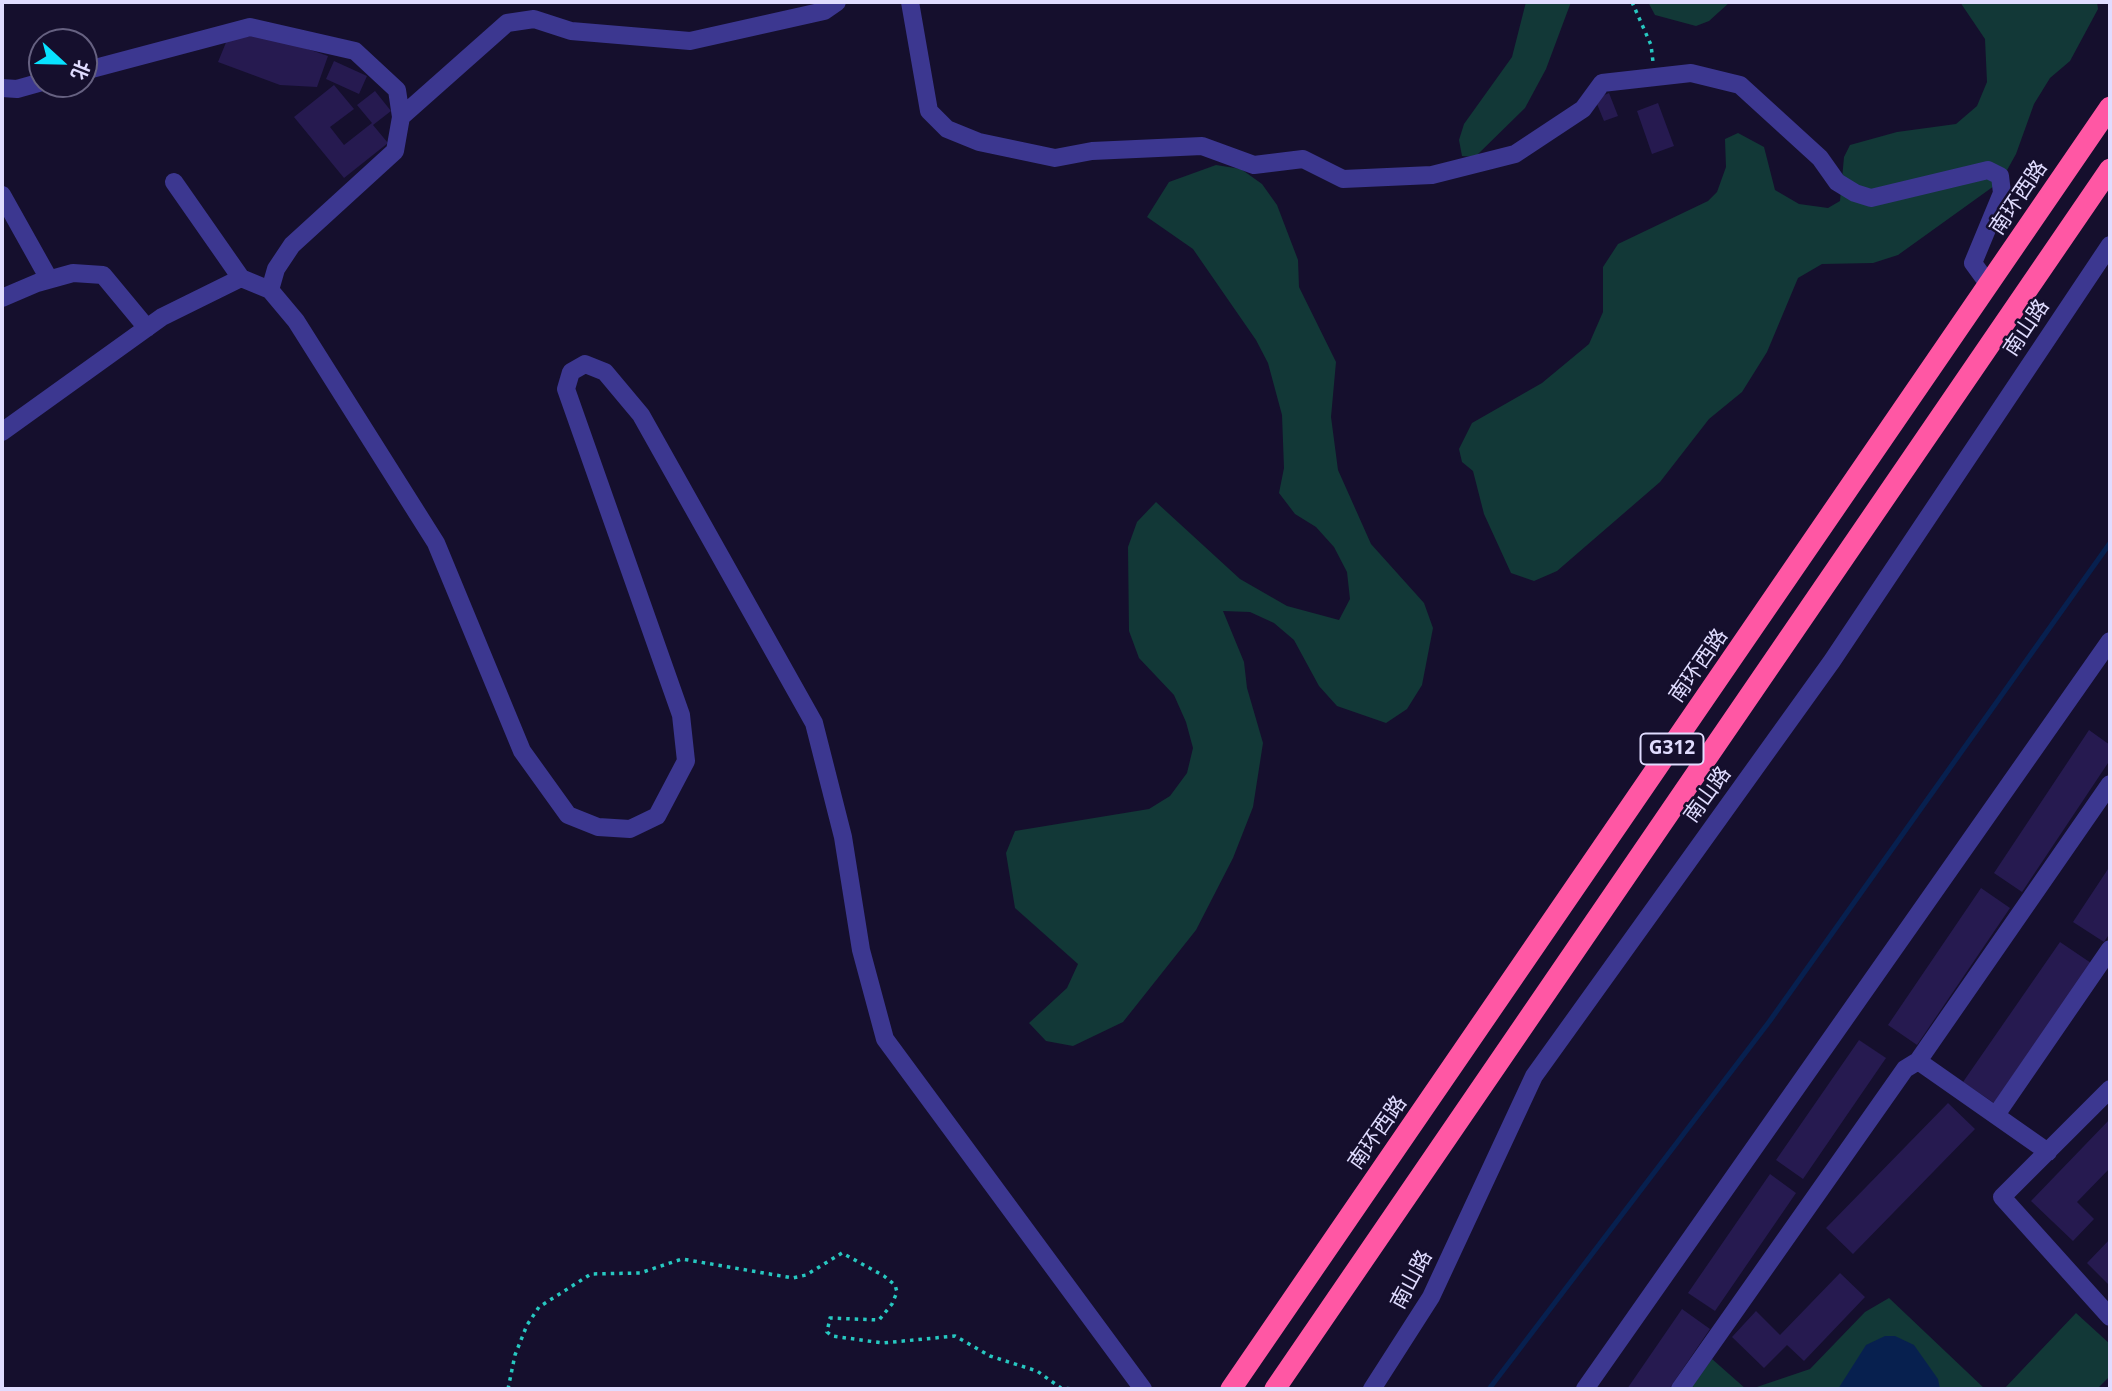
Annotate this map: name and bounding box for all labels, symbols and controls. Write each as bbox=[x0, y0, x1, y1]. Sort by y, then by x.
north arrow bbox=[28, 28, 98, 98]
text: 北 bbox=[65, 56, 96, 84]
street label: 南环西路 bbox=[1985, 156, 2053, 240]
street label: 南山路 bbox=[1999, 295, 2055, 361]
street label: 南环西路 bbox=[1665, 624, 1733, 708]
road number: G312 bbox=[1640, 734, 1704, 764]
street label: 南山路 bbox=[1679, 762, 1737, 828]
street label: 南环西路 bbox=[1344, 1091, 1412, 1175]
street label: 南山路 bbox=[1386, 1246, 1438, 1314]

